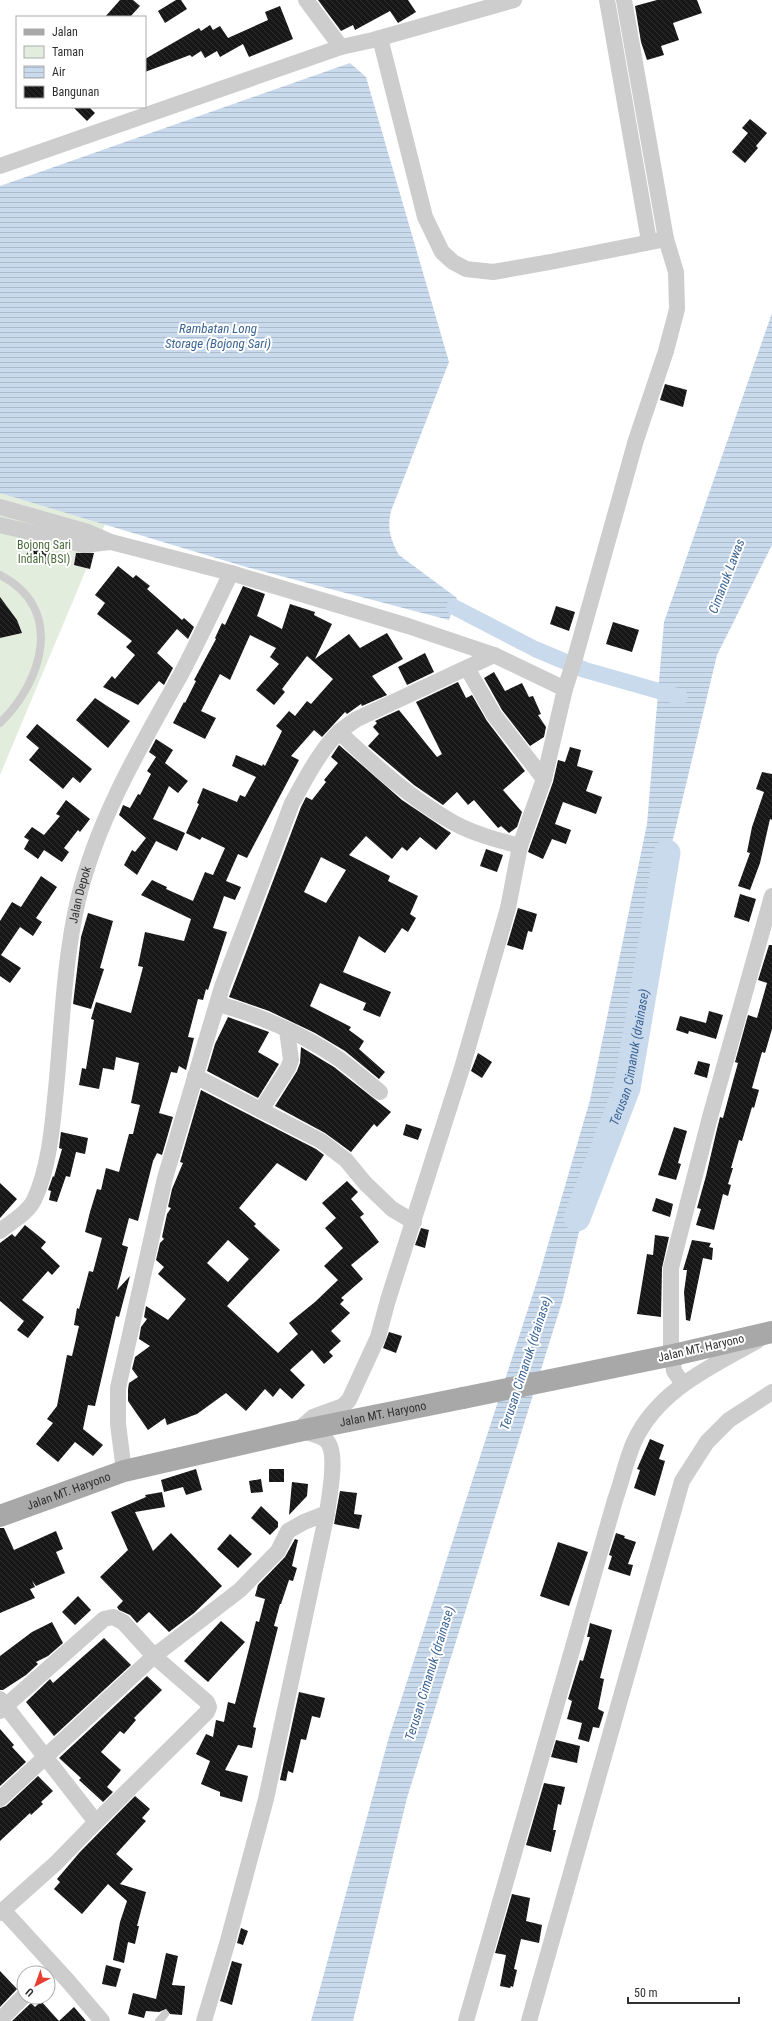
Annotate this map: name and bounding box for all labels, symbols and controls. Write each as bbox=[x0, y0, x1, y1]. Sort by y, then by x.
legend bbox=[16, 16, 146, 108]
text: Jalan bbox=[52, 25, 78, 39]
text: Taman bbox=[52, 45, 84, 59]
text: Air bbox=[52, 65, 66, 79]
text: Bangunan bbox=[52, 85, 99, 99]
water label: Rambatan Long Storage (Bojong Sari) bbox=[165, 321, 271, 351]
water label: Cimanuk Lawas bbox=[705, 537, 748, 615]
park label: Bojong Sari Indah (BSI) bbox=[17, 538, 71, 566]
street label: Jalan Depok bbox=[66, 864, 94, 925]
water label: Terusan Cimanuk (drainase) bbox=[606, 988, 652, 1127]
water label: Terusan Cimanuk (drainase) bbox=[497, 1294, 554, 1432]
street label: Jalan MT. Haryono bbox=[656, 1331, 746, 1365]
street label: Jalan MT. Haryono bbox=[338, 1399, 428, 1430]
street label: Jalan MT. Haryono bbox=[25, 1469, 112, 1513]
water label: Terusan Cimanuk (drainase) bbox=[402, 1604, 457, 1742]
north arrow bbox=[16, 1965, 56, 2005]
scale bar bbox=[628, 1979, 739, 2005]
text: U bbox=[23, 1985, 36, 1999]
text: 50 m bbox=[634, 1986, 658, 2000]

